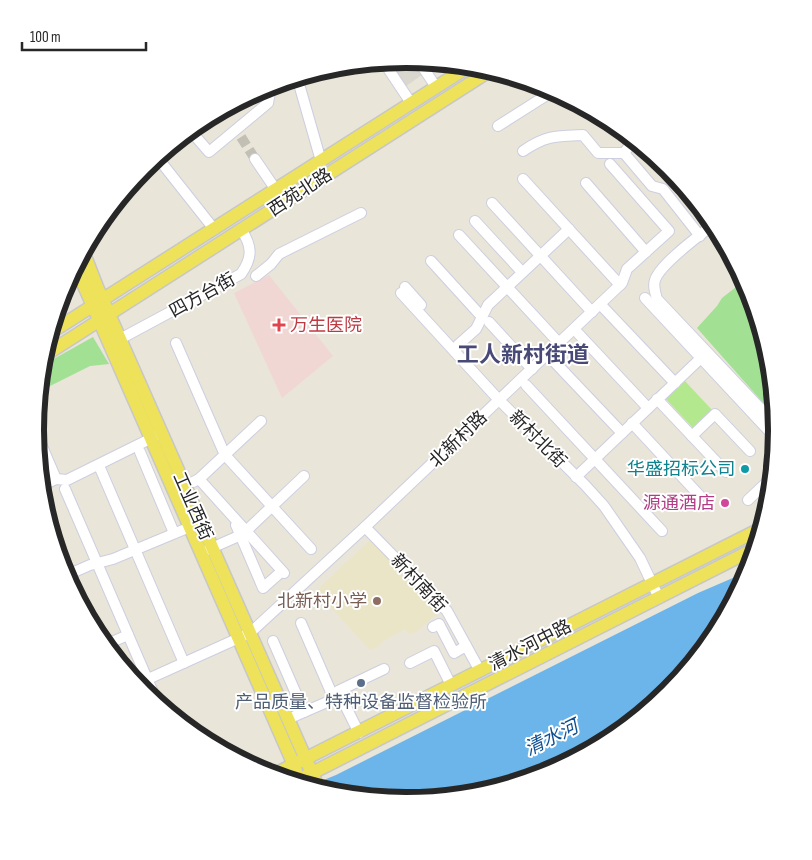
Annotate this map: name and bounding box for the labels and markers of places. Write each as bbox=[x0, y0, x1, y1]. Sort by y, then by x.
place label: 万生医院 bbox=[290, 315, 362, 336]
marker: 万生医院 bbox=[272, 318, 286, 332]
place label: 华盛招标公司 bbox=[627, 459, 735, 480]
marker: 华盛招标公司 bbox=[739, 463, 751, 475]
place label: 源通酒店 bbox=[643, 493, 715, 514]
marker: 源通酒店 bbox=[719, 497, 731, 509]
place label: 北新村小学 bbox=[277, 591, 367, 612]
marker: 北新村小学 bbox=[371, 595, 383, 607]
marker: 产品质量、特种设备监督检验所 bbox=[355, 677, 367, 689]
place label: 产品质量、特种设备监督检验所 bbox=[235, 692, 487, 713]

